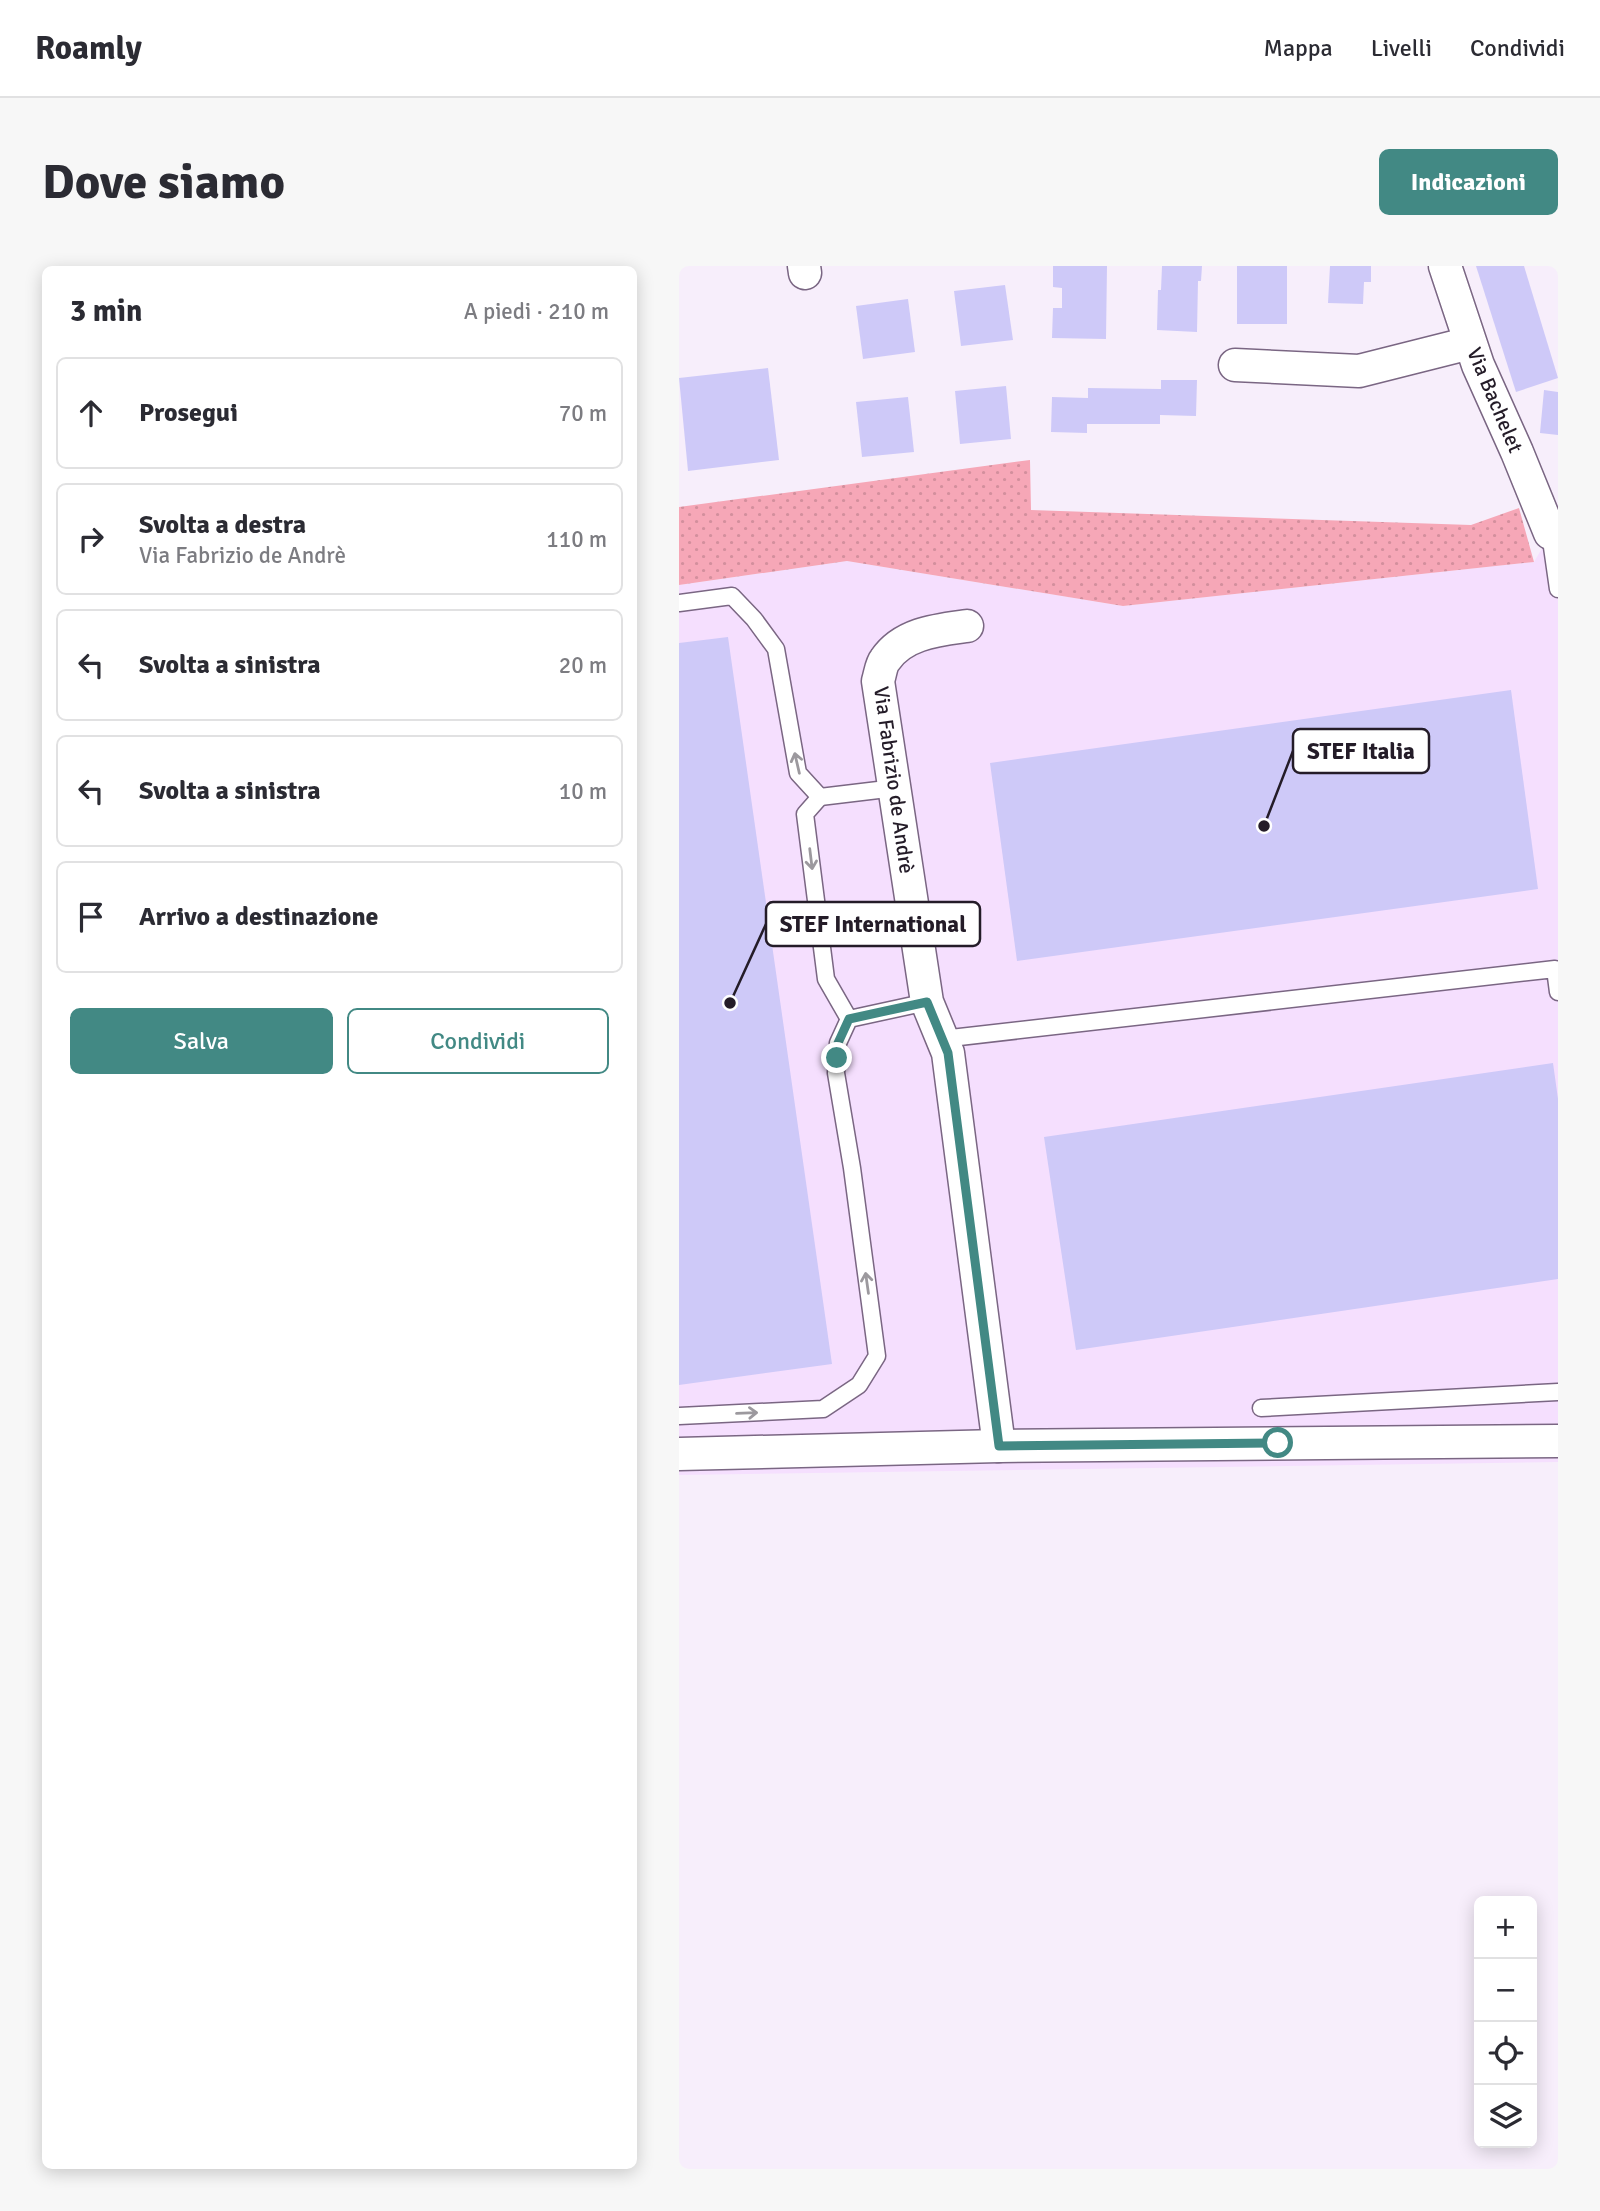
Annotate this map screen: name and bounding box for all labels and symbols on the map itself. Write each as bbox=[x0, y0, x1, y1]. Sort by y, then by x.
street label: Via Bachelet bbox=[1461, 343, 1529, 457]
street label: Via Fabrizio de Andrè bbox=[868, 685, 920, 875]
callout: STEF Italia bbox=[1293, 729, 1429, 773]
text: STEF Italia bbox=[1307, 737, 1415, 766]
one-way arrow bbox=[790, 752, 803, 775]
one-way arrow bbox=[804, 847, 817, 870]
callout: STEF International bbox=[766, 902, 980, 946]
text: STEF International bbox=[780, 910, 966, 939]
route end bbox=[821, 1042, 852, 1073]
one-way arrow bbox=[861, 1272, 874, 1295]
one-way arrow bbox=[735, 1406, 758, 1419]
route start bbox=[1262, 1427, 1293, 1458]

